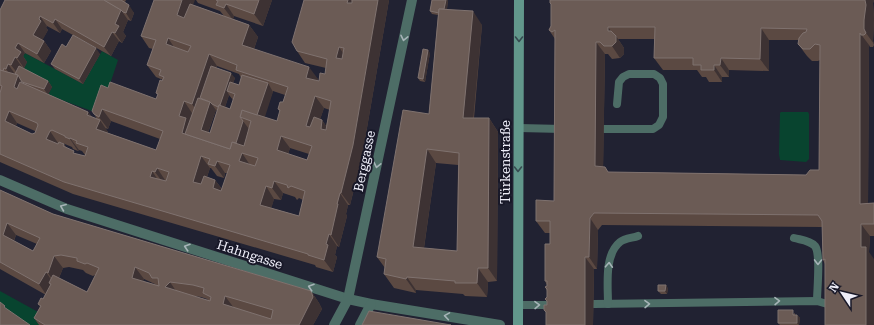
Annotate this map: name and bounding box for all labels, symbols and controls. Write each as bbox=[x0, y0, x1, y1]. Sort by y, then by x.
one-way arrow bbox=[401, 35, 409, 41]
one-way arrow bbox=[515, 36, 523, 42]
street label: Türkenstraße bbox=[498, 120, 513, 204]
street label: Berggasse bbox=[351, 129, 378, 193]
one-way arrow bbox=[373, 162, 381, 168]
one-way arrow bbox=[514, 166, 522, 172]
one-way arrow bbox=[60, 204, 67, 212]
street label: Hahngasse bbox=[215, 237, 285, 272]
one-way arrow bbox=[184, 244, 191, 252]
one-way arrow bbox=[814, 259, 822, 265]
one-way arrow bbox=[605, 262, 613, 268]
north arrow bbox=[822, 273, 862, 313]
text: N bbox=[826, 280, 842, 295]
one-way arrow bbox=[307, 283, 314, 292]
one-way arrow bbox=[774, 297, 780, 305]
one-way arrow bbox=[644, 299, 650, 308]
one-way arrow bbox=[534, 301, 540, 309]
one-way arrow bbox=[444, 313, 450, 321]

